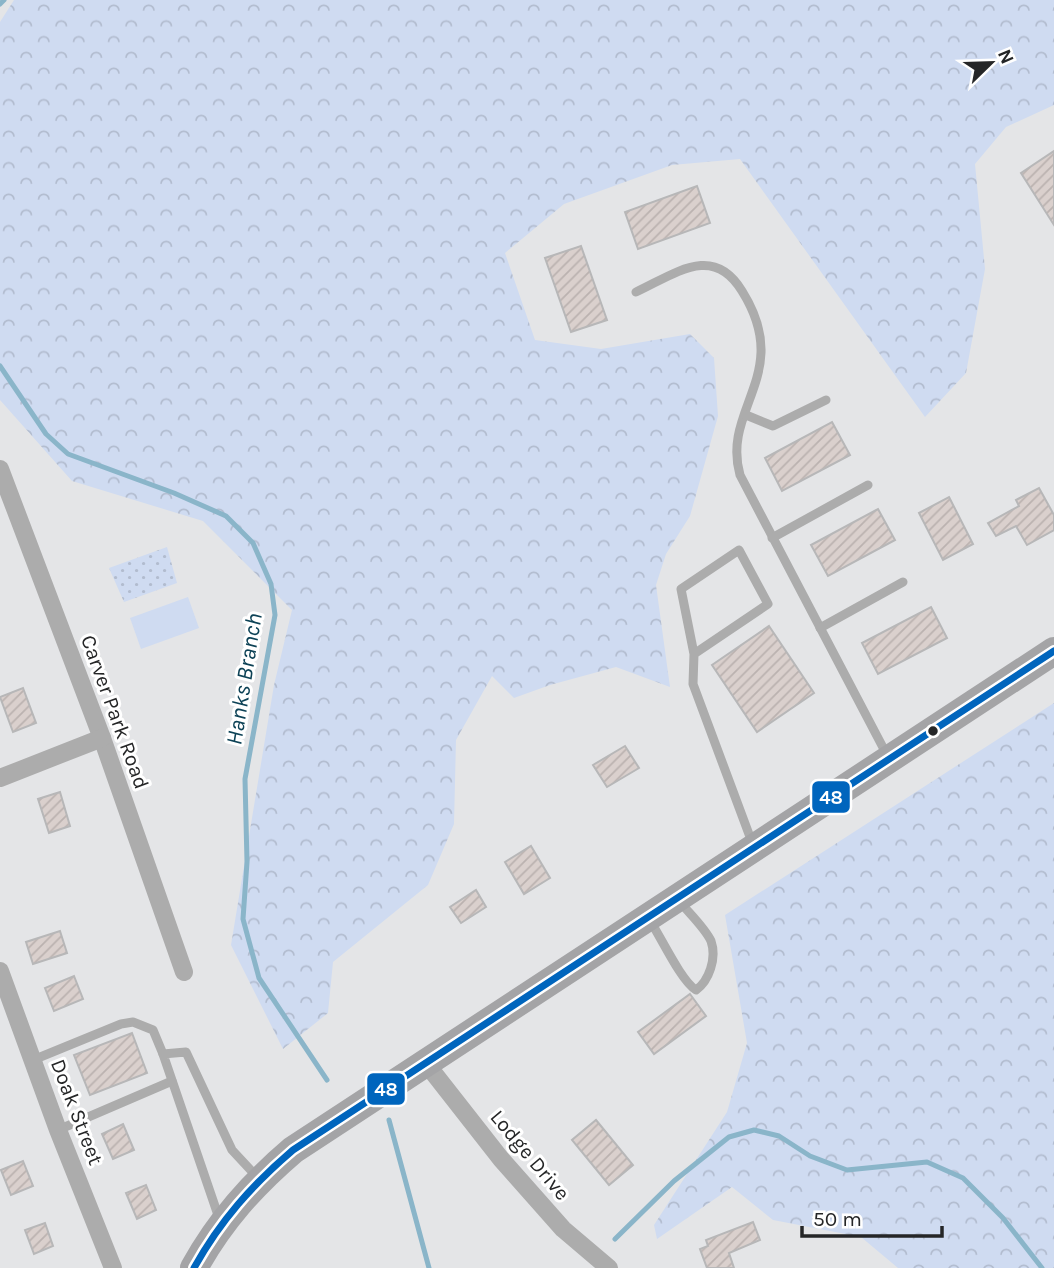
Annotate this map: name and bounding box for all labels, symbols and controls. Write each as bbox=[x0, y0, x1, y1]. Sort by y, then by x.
north arrow bbox=[956, 28, 1026, 98]
text: N bbox=[993, 46, 1019, 67]
water label: Hanks Branch bbox=[220, 611, 268, 747]
street label: Carver Park Road bbox=[76, 632, 154, 792]
unlabelled marker bbox=[926, 724, 940, 738]
line badge: 48 bbox=[811, 780, 851, 814]
text: 48 bbox=[819, 787, 843, 809]
street label: Doak Street bbox=[46, 1056, 108, 1168]
line badge: 48 bbox=[366, 1072, 406, 1106]
text: 48 bbox=[374, 1079, 398, 1101]
street label: Lodge Drive bbox=[485, 1105, 575, 1205]
scale bar bbox=[802, 1194, 942, 1238]
text: 50 m bbox=[813, 1207, 862, 1231]

